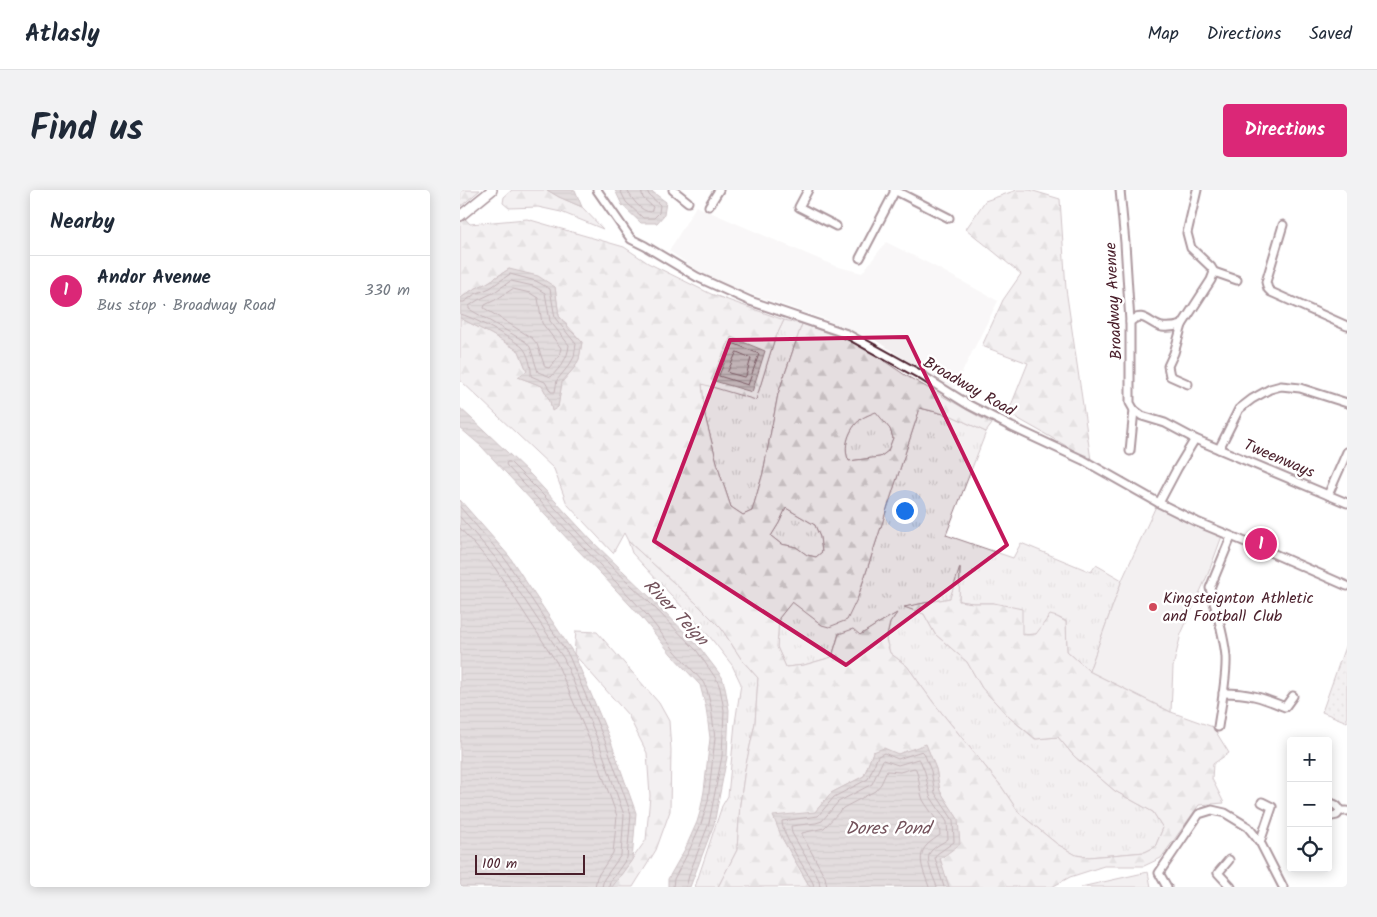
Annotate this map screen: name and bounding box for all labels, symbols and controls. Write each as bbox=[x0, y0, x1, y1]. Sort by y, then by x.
text: Atlasly bbox=[25, 15, 100, 54]
text: Map bbox=[1147, 20, 1179, 49]
text: Directions bbox=[1207, 20, 1281, 49]
text: Saved bbox=[1309, 20, 1352, 49]
text: Find us bbox=[30, 102, 143, 158]
button: Directions bbox=[1223, 104, 1347, 157]
text: Nearby bbox=[50, 206, 115, 239]
street label: Broadway Avenue bbox=[1098, 242, 1130, 360]
text: Andor Avenue bbox=[97, 263, 211, 293]
text: 1 bbox=[64, 278, 68, 303]
text: 330 m bbox=[365, 278, 410, 303]
text: Bus stop · Broadway Road bbox=[97, 293, 275, 318]
street label: Broadway Road bbox=[918, 351, 1021, 424]
street label: Tweenways bbox=[1240, 433, 1318, 485]
your location bbox=[892, 498, 918, 524]
pin: 1 bbox=[1245, 525, 1277, 563]
water label: River Teign bbox=[635, 573, 716, 654]
place label: Kingsteignton Athletic and Football Club bbox=[1163, 586, 1314, 629]
marker: Kingsteignton Athletic and Football Club bbox=[1147, 601, 1159, 613]
map controls bbox=[1287, 737, 1332, 872]
button: + bbox=[1287, 737, 1332, 782]
button: − bbox=[1287, 782, 1332, 827]
water label: Dores Pond bbox=[845, 815, 935, 844]
button: locate bbox=[1287, 827, 1332, 872]
scale bar bbox=[475, 852, 585, 875]
text: 100 m bbox=[482, 853, 517, 875]

